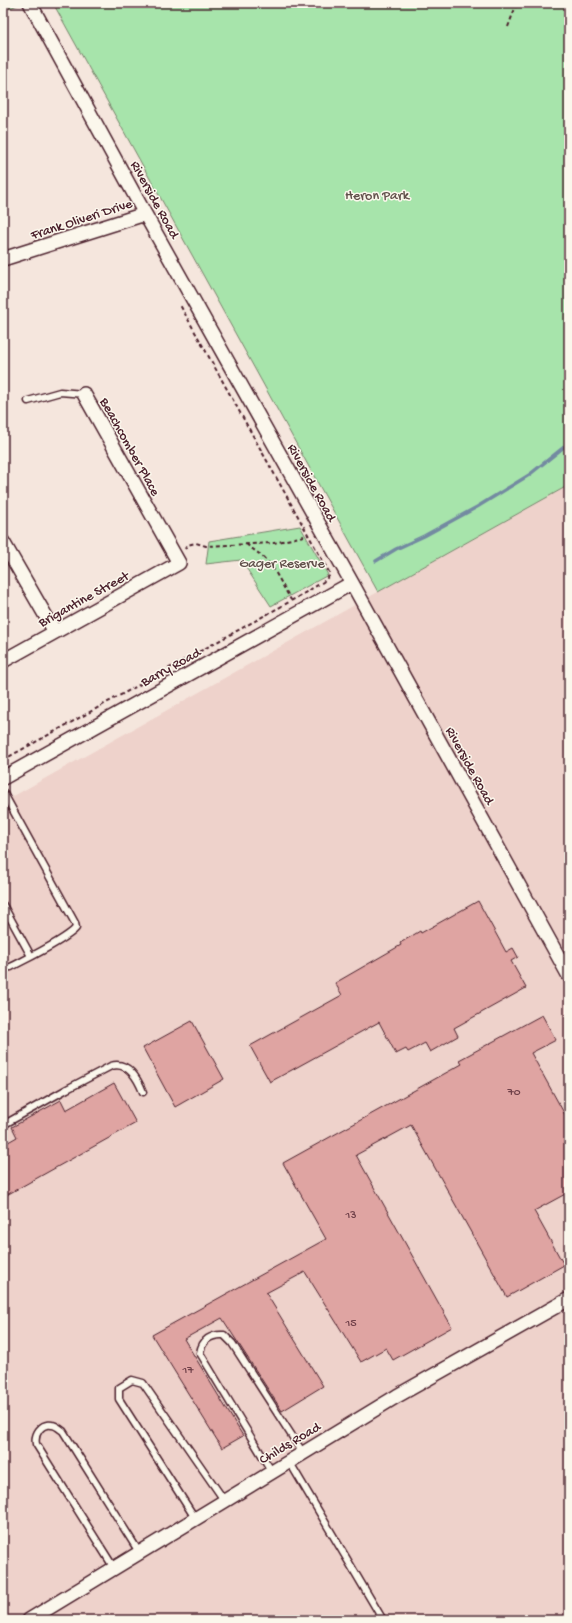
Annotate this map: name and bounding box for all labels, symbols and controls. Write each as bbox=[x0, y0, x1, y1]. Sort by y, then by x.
street label: Riverside Road bbox=[125, 158, 183, 244]
park label: Heron Park bbox=[345, 188, 411, 205]
street label: Frank Oliveri Drive bbox=[28, 196, 135, 245]
street label: Beachcomber Place bbox=[94, 394, 163, 500]
street label: Riverside Road bbox=[282, 441, 340, 527]
park label: Gager Reserve bbox=[239, 556, 325, 573]
street label: Brigantine Street bbox=[35, 568, 134, 633]
street label: Barry Road bbox=[138, 644, 206, 692]
street label: Riverside Road bbox=[440, 724, 498, 810]
house number: 70 bbox=[506, 1086, 521, 1100]
house number: 13 bbox=[344, 1209, 357, 1223]
house number: 15 bbox=[344, 1317, 357, 1331]
house number: 17 bbox=[181, 1364, 194, 1378]
street label: Childs Road bbox=[257, 1418, 326, 1469]

